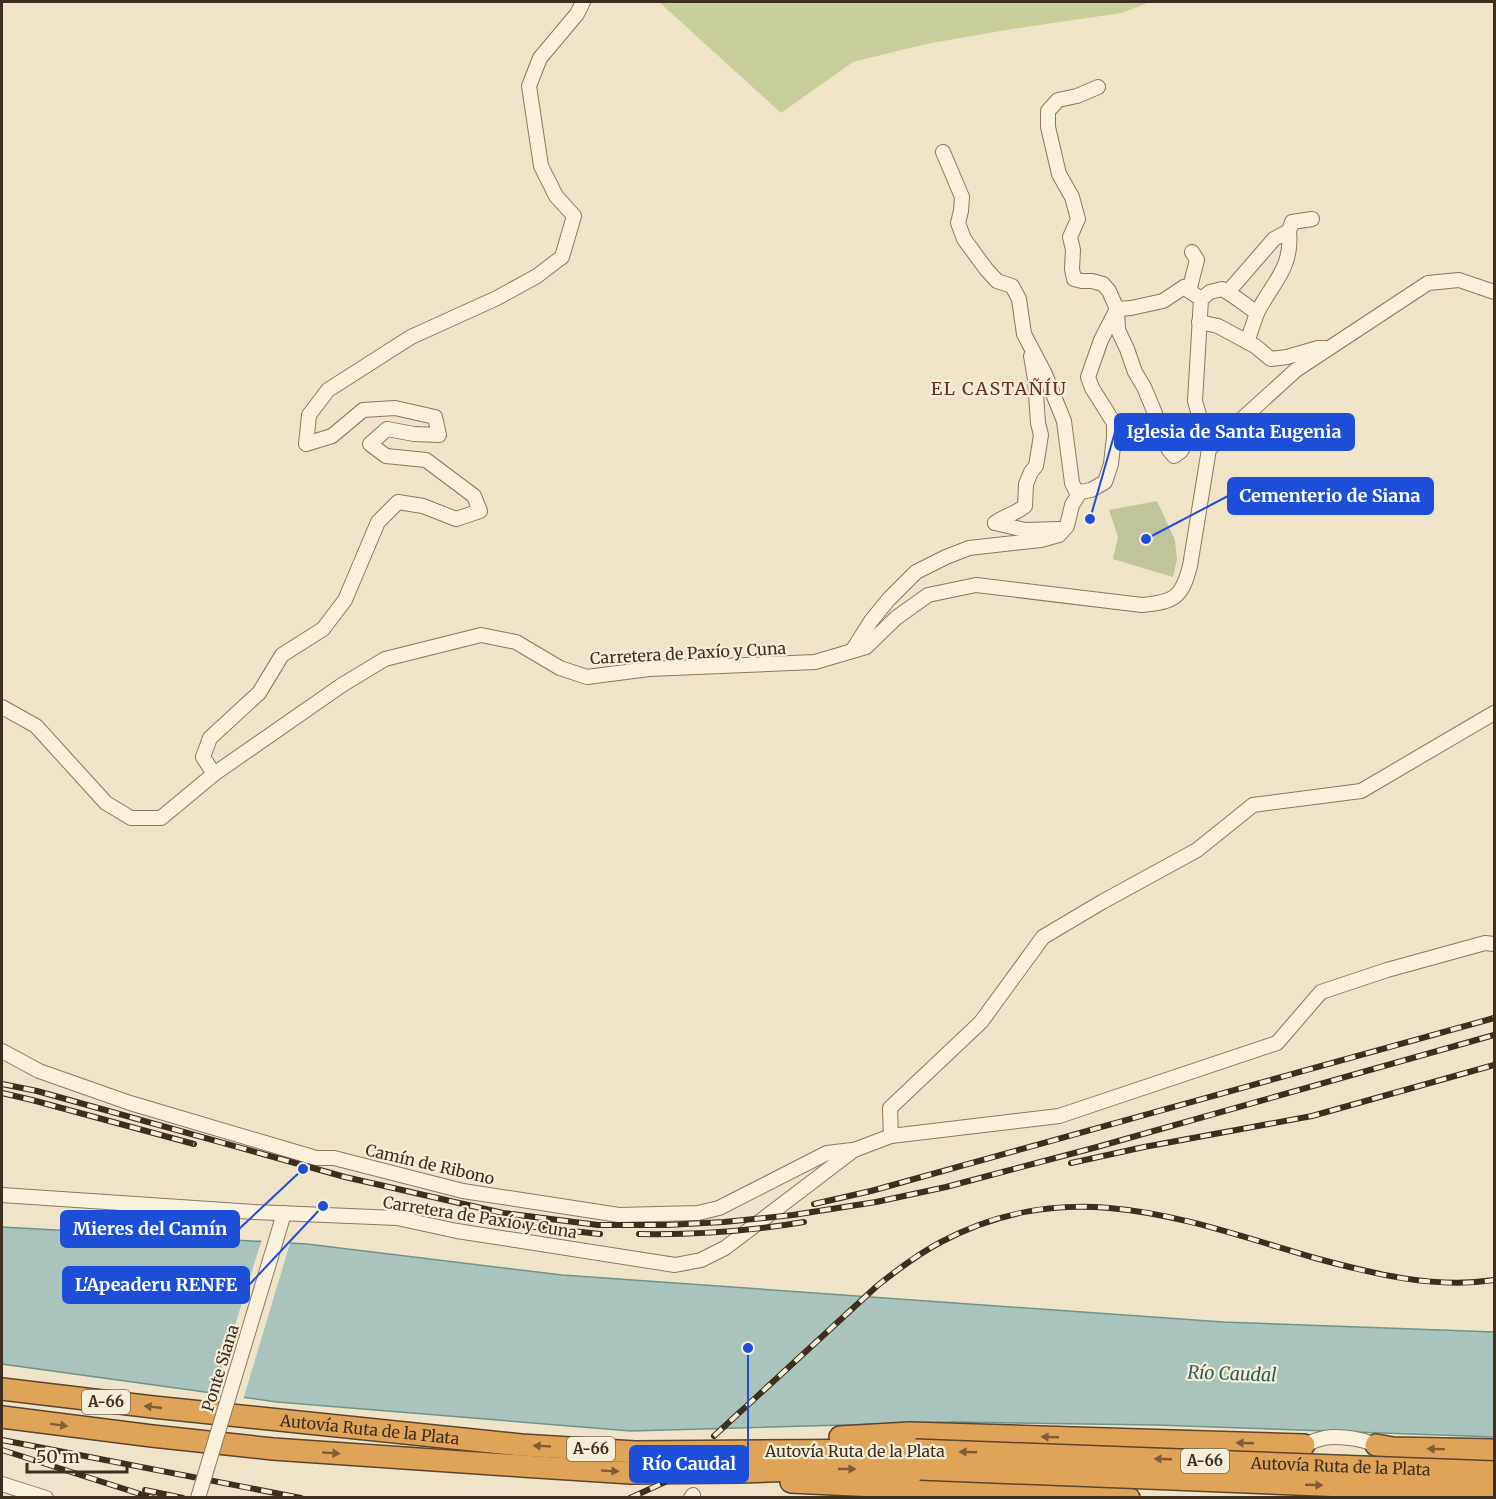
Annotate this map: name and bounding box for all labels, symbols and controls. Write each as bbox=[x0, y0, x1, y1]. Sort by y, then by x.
district label: EL CASTAÑÍU bbox=[931, 377, 1067, 400]
callout: Iglesia de Santa Eugenia bbox=[1115, 414, 1354, 450]
text: Iglesia de Santa Eugenia bbox=[1127, 420, 1341, 443]
callout: Cementerio de Siana bbox=[1228, 478, 1433, 514]
text: Cementerio de Siana bbox=[1239, 484, 1421, 507]
street label: Carretera de Paxío y Cuna bbox=[589, 638, 787, 668]
street label: Camín de Ribono bbox=[363, 1139, 497, 1189]
street label: Carretera de Paxío y Cuna bbox=[382, 1192, 579, 1242]
callout: Mieres del Camín bbox=[61, 1211, 239, 1247]
text: Mieres del Camín bbox=[73, 1217, 227, 1240]
callout: L'Apeaderu RENFE bbox=[63, 1267, 249, 1303]
text: L'Apeaderu RENFE bbox=[75, 1273, 238, 1296]
street label: Ponte Siana bbox=[197, 1322, 243, 1414]
water label: Río Caudal bbox=[1187, 1360, 1277, 1387]
road number: A-66 bbox=[82, 1390, 130, 1414]
one-way arrow bbox=[143, 1402, 162, 1412]
street label: Autovía Ruta de la Plata bbox=[278, 1410, 461, 1449]
one-way arrow bbox=[50, 1421, 69, 1430]
one-way arrow bbox=[1041, 1432, 1060, 1441]
scale bar bbox=[27, 1436, 128, 1474]
road number: A-66 bbox=[567, 1437, 615, 1461]
one-way arrow bbox=[1236, 1438, 1255, 1448]
street label: Autovía Ruta de la Plata bbox=[764, 1441, 945, 1461]
one-way arrow bbox=[532, 1442, 551, 1451]
one-way arrow bbox=[1427, 1444, 1446, 1453]
text: 50 m bbox=[36, 1445, 80, 1468]
callout: Río Caudal bbox=[630, 1446, 748, 1482]
one-way arrow bbox=[959, 1447, 978, 1456]
one-way arrow bbox=[322, 1448, 341, 1458]
road number: A-66 bbox=[1181, 1449, 1229, 1473]
text: Río Caudal bbox=[642, 1452, 736, 1475]
street label: Autovía Ruta de la Plata bbox=[1249, 1453, 1431, 1480]
one-way arrow bbox=[1154, 1455, 1173, 1464]
one-way arrow bbox=[837, 1464, 856, 1474]
one-way arrow bbox=[600, 1467, 619, 1476]
one-way arrow bbox=[1304, 1480, 1323, 1489]

